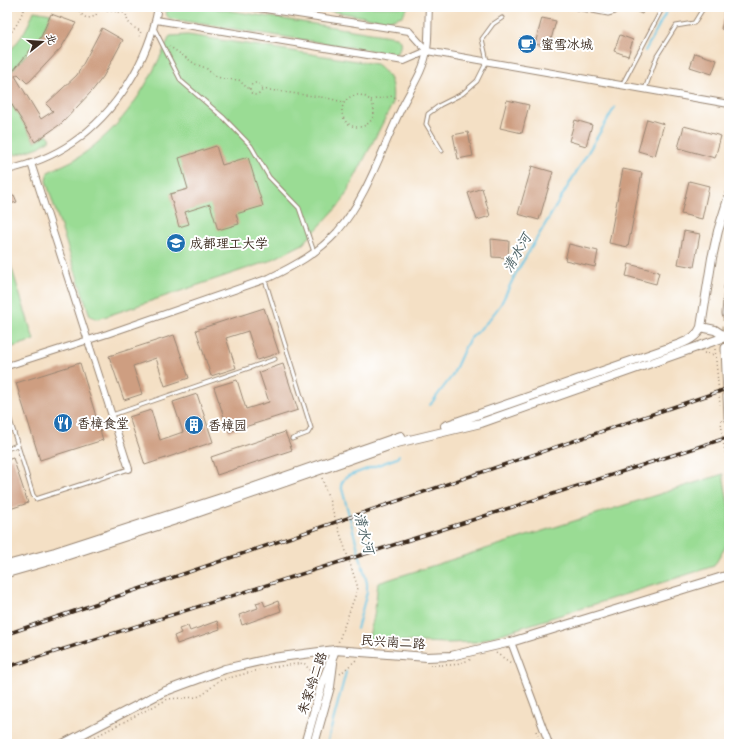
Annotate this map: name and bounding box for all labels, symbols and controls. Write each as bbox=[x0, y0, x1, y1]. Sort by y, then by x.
north arrow bbox=[22, 22, 62, 62]
text: 北 bbox=[40, 31, 62, 47]
cafe icon: 蜜雪冰城 bbox=[516, 33, 538, 55]
place label: 蜜雪冰城 bbox=[541, 33, 593, 56]
water label: 清水河 bbox=[496, 227, 539, 277]
school or university icon: 成都理工大学 bbox=[165, 232, 187, 254]
place label: 成都理工大学 bbox=[190, 232, 268, 255]
restaurant icon: 香樟食堂 bbox=[52, 412, 74, 434]
place label: 香樟食堂 bbox=[77, 412, 129, 435]
building icon: 香樟园 bbox=[183, 414, 205, 436]
place label: 香樟园 bbox=[208, 414, 247, 437]
water label: 清水河 bbox=[346, 509, 382, 558]
street label: 民兴南二路 bbox=[360, 628, 426, 656]
street label: 朱家岭二路 bbox=[291, 649, 333, 717]

